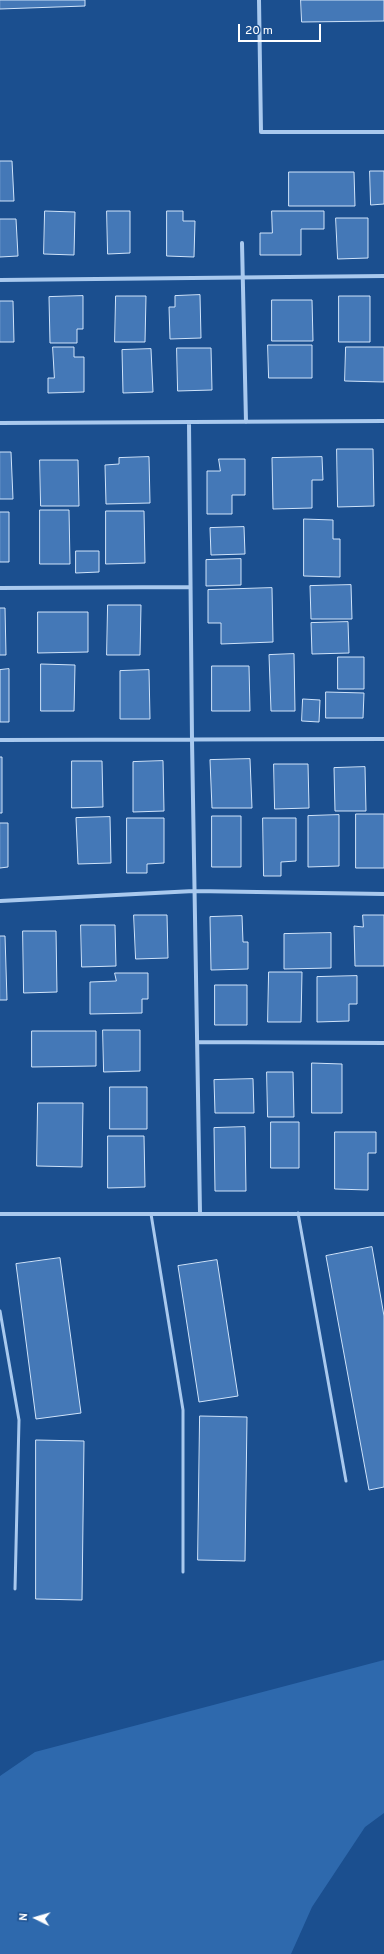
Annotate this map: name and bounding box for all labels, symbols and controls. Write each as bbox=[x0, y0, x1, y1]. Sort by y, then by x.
scale bar bbox=[240, 16, 323, 42]
text: 20 m bbox=[245, 23, 273, 39]
north arrow bbox=[16, 1898, 56, 1938]
text: N bbox=[17, 1912, 31, 1922]

